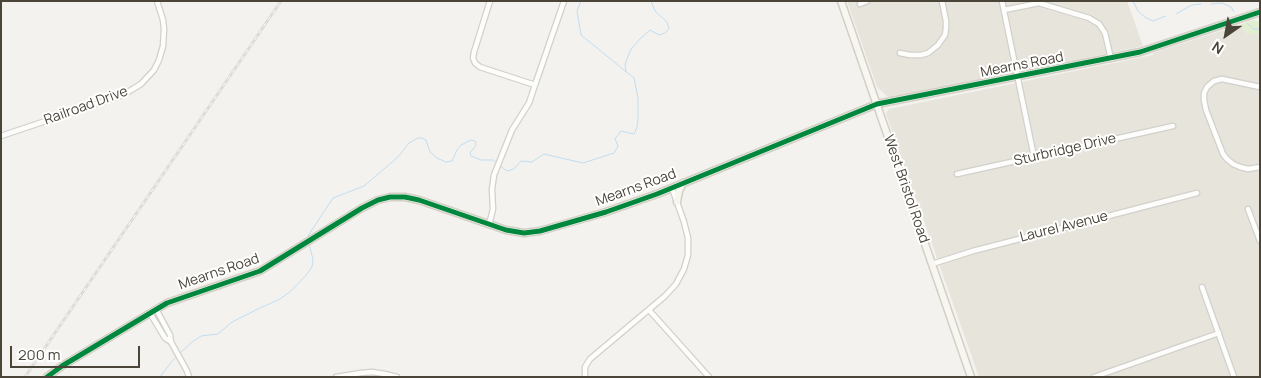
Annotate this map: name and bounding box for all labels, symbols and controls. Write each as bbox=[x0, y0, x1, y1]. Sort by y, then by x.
north arrow bbox=[1201, 10, 1251, 60]
text: N bbox=[1208, 37, 1227, 59]
street label: Mearns Road bbox=[979, 49, 1065, 81]
street label: Railroad Drive bbox=[42, 83, 130, 129]
street label: Sturbridge Drive bbox=[1012, 130, 1118, 170]
street label: West Bristol Road bbox=[880, 133, 932, 245]
street label: Mearns Road bbox=[594, 166, 678, 210]
street label: Laurel Avenue bbox=[1018, 208, 1110, 246]
street label: Mearns Road bbox=[176, 250, 262, 294]
scale bar bbox=[12, 336, 142, 368]
text: 200 m bbox=[18, 344, 61, 365]

